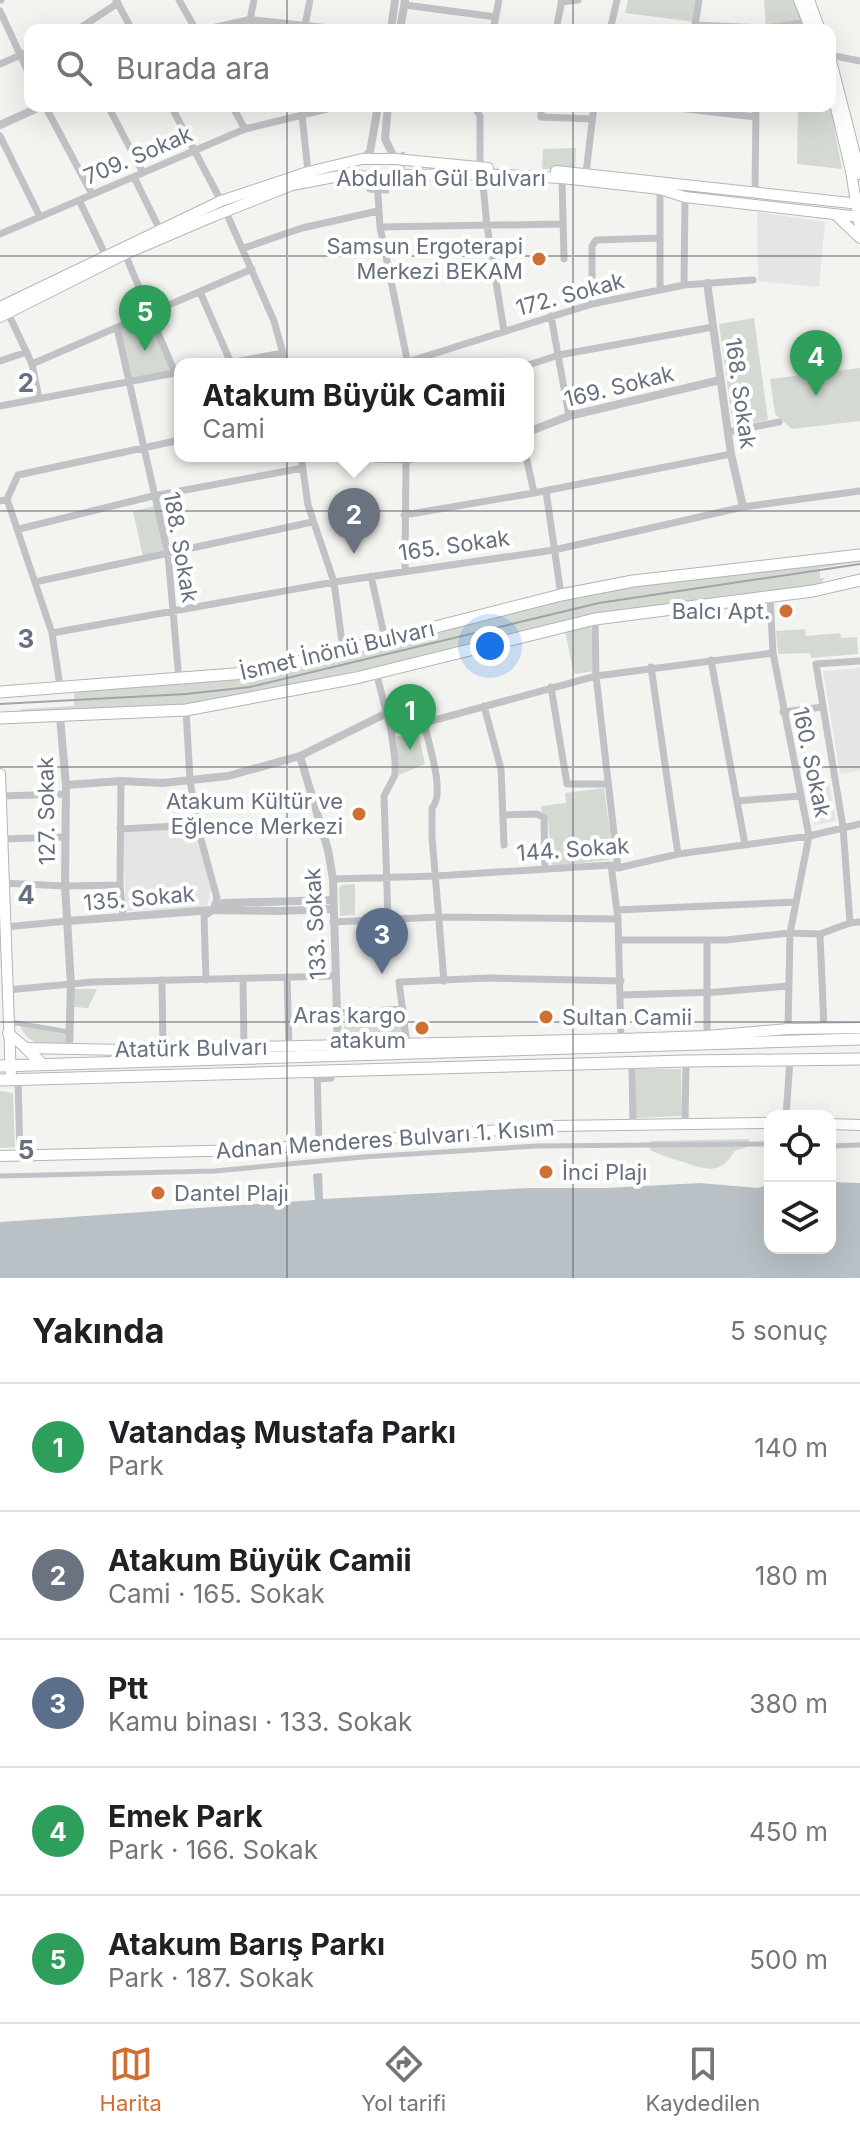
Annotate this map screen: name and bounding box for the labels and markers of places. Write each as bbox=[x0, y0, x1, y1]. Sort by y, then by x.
place label: Samsun Ergoterapi Merkezi BEKAM bbox=[326, 233, 523, 284]
marker: Samsun Ergoterapi Merkezi BEKAM bbox=[530, 250, 548, 268]
pin: 5 bbox=[119, 285, 171, 351]
pin: 4 bbox=[790, 330, 842, 396]
pin: 2 bbox=[328, 488, 380, 554]
place label: Balcı Apt. bbox=[672, 598, 770, 624]
marker: Balcı Apt. bbox=[777, 602, 795, 620]
pin: 1 bbox=[384, 684, 436, 750]
place label: Atakum Kültür ve Eğlence Merkezi bbox=[166, 788, 343, 839]
marker: Atakum Kültür ve Eğlence Merkezi bbox=[350, 805, 368, 823]
pin: 3 bbox=[356, 908, 408, 974]
place label: Aras kargo atakum bbox=[293, 1002, 406, 1053]
place label: Sultan Camii bbox=[562, 1004, 692, 1030]
marker: Sultan Camii bbox=[537, 1008, 555, 1026]
marker: Aras kargo atakum bbox=[413, 1019, 431, 1037]
place label: İnci Plajı bbox=[562, 1159, 647, 1185]
marker: İnci Plajı bbox=[537, 1163, 555, 1181]
place label: Dantel Plajı bbox=[174, 1180, 289, 1206]
marker: Dantel Plajı bbox=[149, 1184, 167, 1202]

